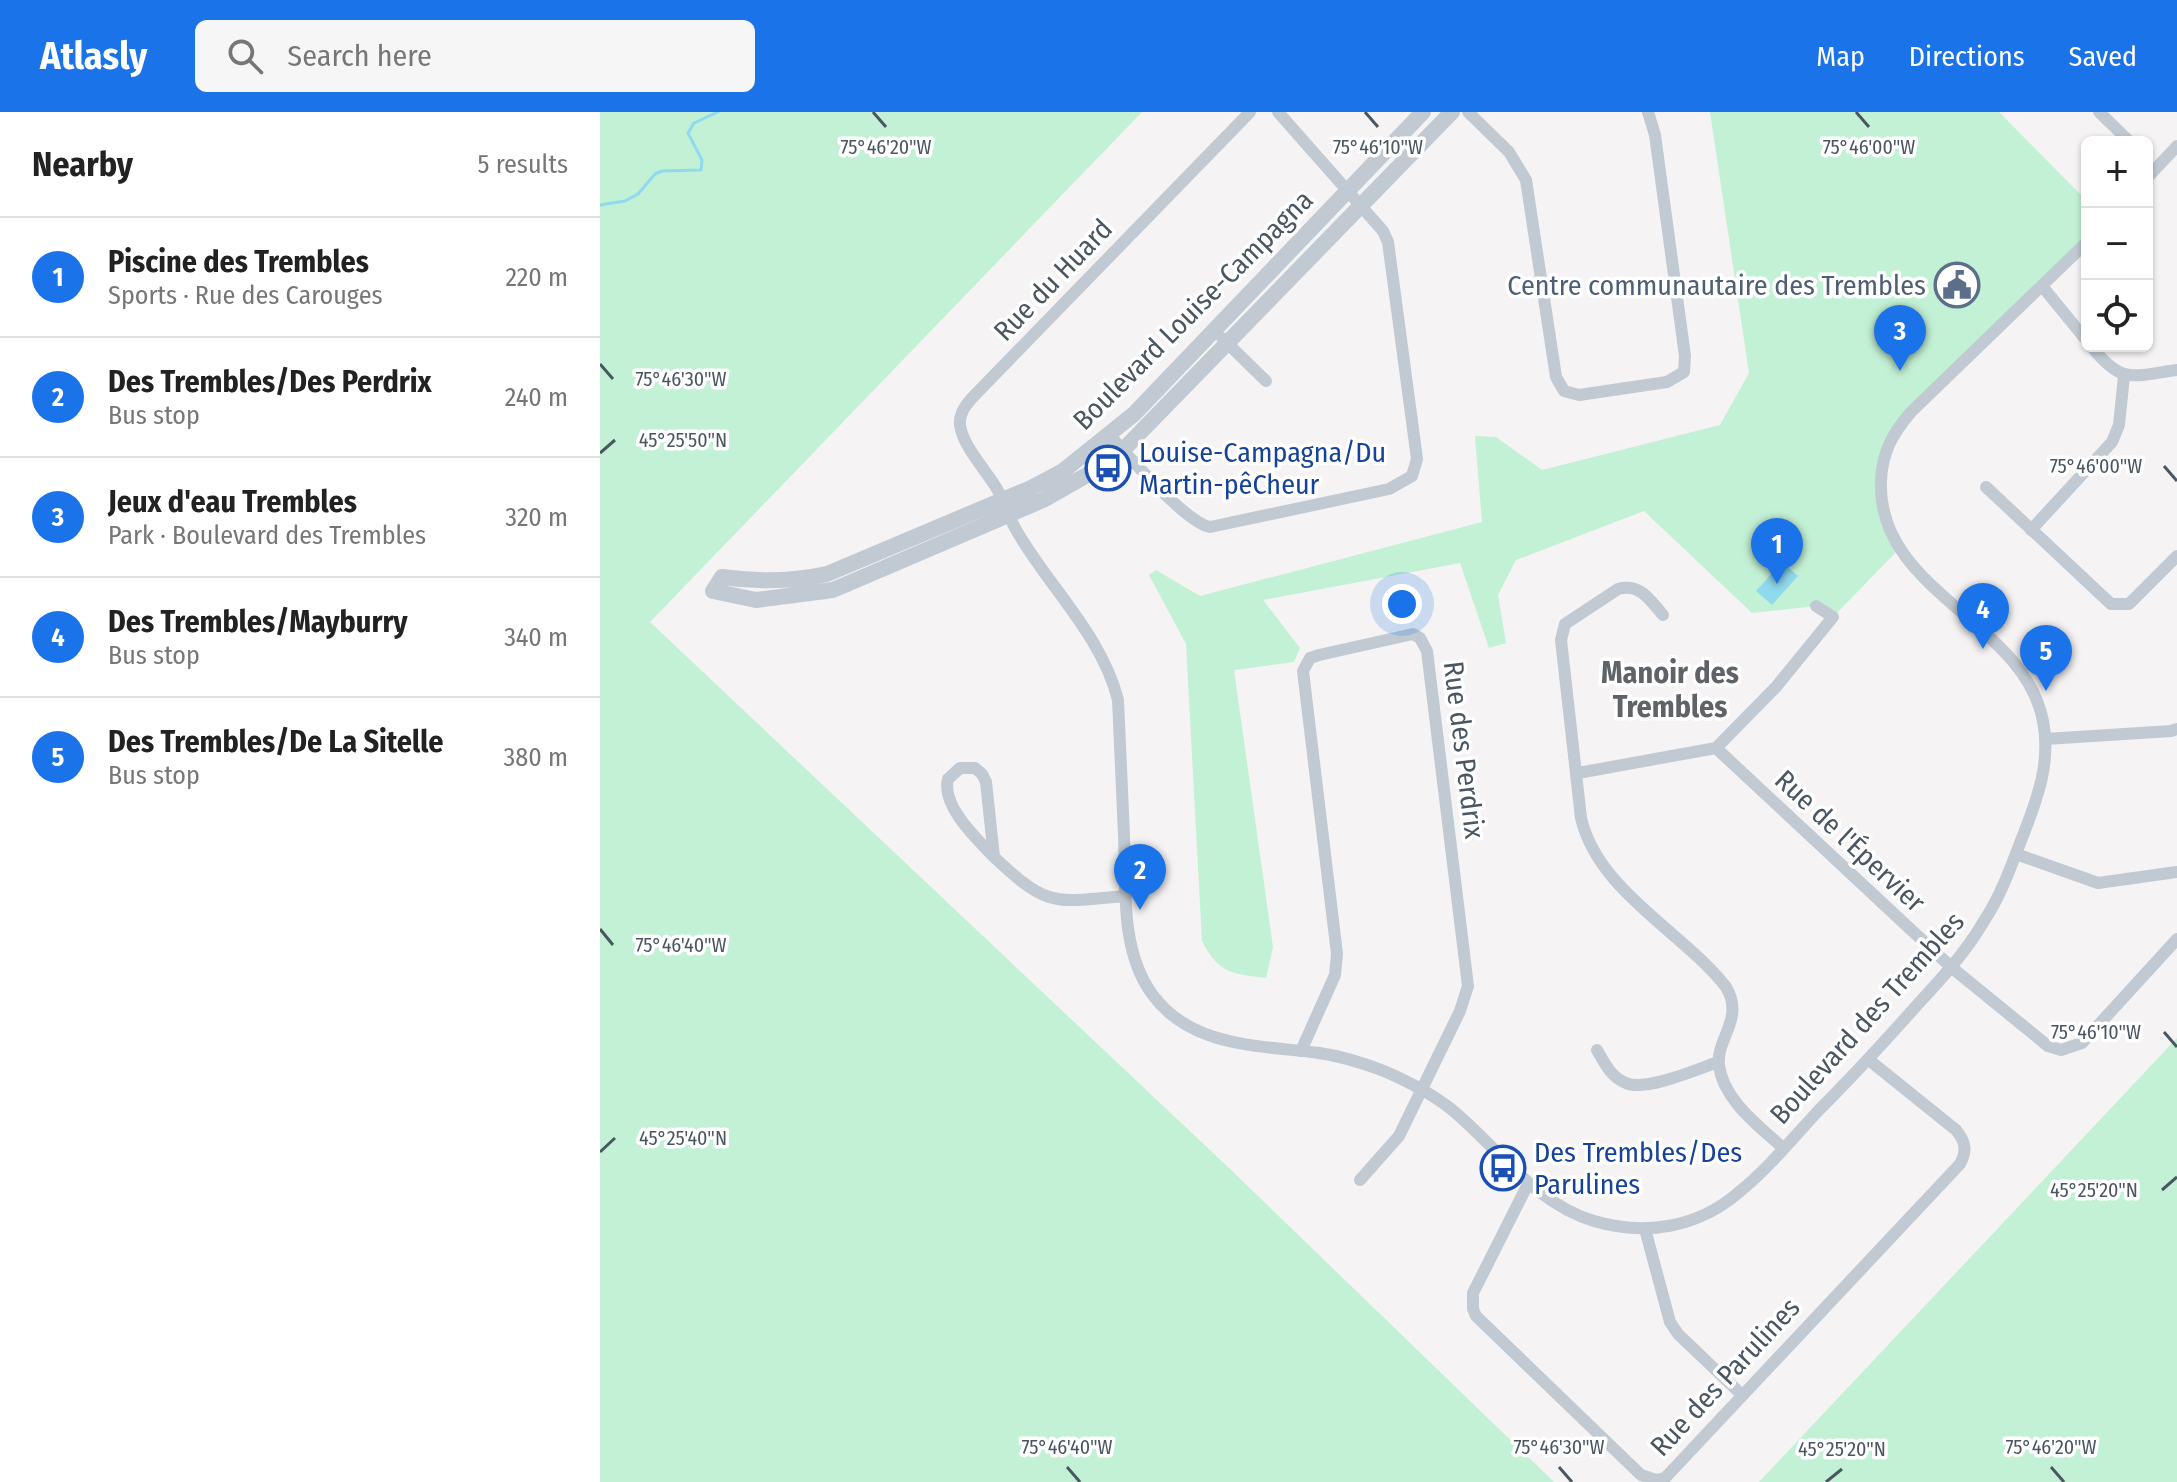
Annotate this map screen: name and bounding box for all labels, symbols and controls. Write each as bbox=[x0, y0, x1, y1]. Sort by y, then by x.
search box bbox=[195, 20, 755, 92]
text: Atlasly bbox=[40, 33, 147, 79]
icon: search bbox=[223, 34, 267, 78]
text: Search here bbox=[287, 38, 432, 74]
text: Map bbox=[1816, 40, 1865, 73]
text: Directions bbox=[1909, 40, 2025, 73]
text: Saved bbox=[2069, 40, 2137, 73]
text: 75°46'20"W bbox=[841, 135, 932, 159]
text: 75°46'10"W bbox=[1333, 135, 1423, 159]
text: 75°46'00"W bbox=[1823, 135, 1915, 159]
map controls bbox=[2081, 136, 2153, 352]
button: + bbox=[2081, 136, 2153, 208]
text: Nearby bbox=[32, 144, 133, 185]
text: 5 results bbox=[478, 149, 568, 180]
street label: Boulevard Louise-Campagna bbox=[1066, 183, 1320, 437]
button: − bbox=[2081, 208, 2153, 280]
street label: Rue du Huard bbox=[987, 212, 1119, 348]
text: Piscine des Trembles bbox=[108, 244, 369, 280]
public building icon: Centre communautaire des Trembles bbox=[1933, 261, 1981, 309]
text: 1 bbox=[53, 262, 64, 293]
text: 220 m bbox=[505, 262, 568, 293]
place label: Centre communautaire des Trembles bbox=[1507, 269, 1926, 302]
text: Sports · Rue des Carouges bbox=[108, 280, 383, 311]
button: locate bbox=[2081, 280, 2153, 352]
pin: 3 bbox=[1874, 305, 1926, 371]
text: Des Trembles/Des Perdrix bbox=[108, 364, 432, 400]
text: 75°46'30"W bbox=[635, 367, 727, 391]
text: 2 bbox=[52, 382, 64, 413]
text: 240 m bbox=[505, 382, 568, 413]
text: Bus stop bbox=[108, 400, 200, 431]
text: 45°25'50"N bbox=[639, 428, 727, 452]
place label: Louise-Campagna/Du Martin-pêCheur bbox=[1139, 436, 1386, 501]
bus stop icon: Louise-Campagna/Du Martin-pêCheur bbox=[1084, 444, 1132, 492]
text: 75°46'00"W bbox=[2050, 454, 2142, 478]
text: Jeux d'eau Trembles bbox=[108, 484, 357, 520]
text: 3 bbox=[52, 502, 64, 533]
text: 320 m bbox=[505, 502, 568, 533]
pin: 1 bbox=[1751, 518, 1803, 584]
text: Park · Boulevard des Trembles bbox=[108, 520, 426, 551]
pin: 4 bbox=[1957, 583, 2009, 649]
your location bbox=[1382, 584, 1422, 624]
text: Des Trembles/Mayburry bbox=[108, 604, 408, 640]
text: 4 bbox=[51, 622, 65, 653]
text: 340 m bbox=[504, 622, 568, 653]
pin: 5 bbox=[2020, 625, 2072, 691]
text: Bus stop bbox=[108, 640, 200, 671]
district label: Manoir des Trembles bbox=[1601, 655, 1739, 725]
street label: Rue des Perdrix bbox=[1437, 659, 1491, 841]
text: Des Trembles/De La Sitelle bbox=[108, 724, 443, 760]
text: 5 bbox=[52, 742, 64, 773]
text: 380 m bbox=[504, 742, 568, 773]
text: Bus stop bbox=[108, 760, 200, 791]
street label: Rue de l'Épervier bbox=[1768, 763, 1932, 919]
pin: 2 bbox=[1114, 844, 1166, 910]
street label: Boulevard des Trembles bbox=[1763, 905, 1971, 1131]
text: 75°46'40"W bbox=[635, 933, 727, 957]
text: 75°46'10"W bbox=[2051, 1020, 2141, 1044]
text: 45°25'40"N bbox=[639, 1126, 727, 1150]
place label: Des Trembles/Des Parulines bbox=[1534, 1136, 1742, 1201]
bus stop icon: Des Trembles/Des Parulines bbox=[1479, 1144, 1527, 1192]
text: 45°25'20"N bbox=[2050, 1178, 2138, 1202]
street label: Rue des Parulines bbox=[1643, 1291, 1807, 1463]
text: 75°46'40"W bbox=[1021, 1435, 1113, 1459]
text: 75°46'30"W bbox=[1513, 1435, 1605, 1459]
text: 75°46'20"W bbox=[2006, 1435, 2097, 1459]
text: 45°25'20"N bbox=[1798, 1437, 1886, 1461]

